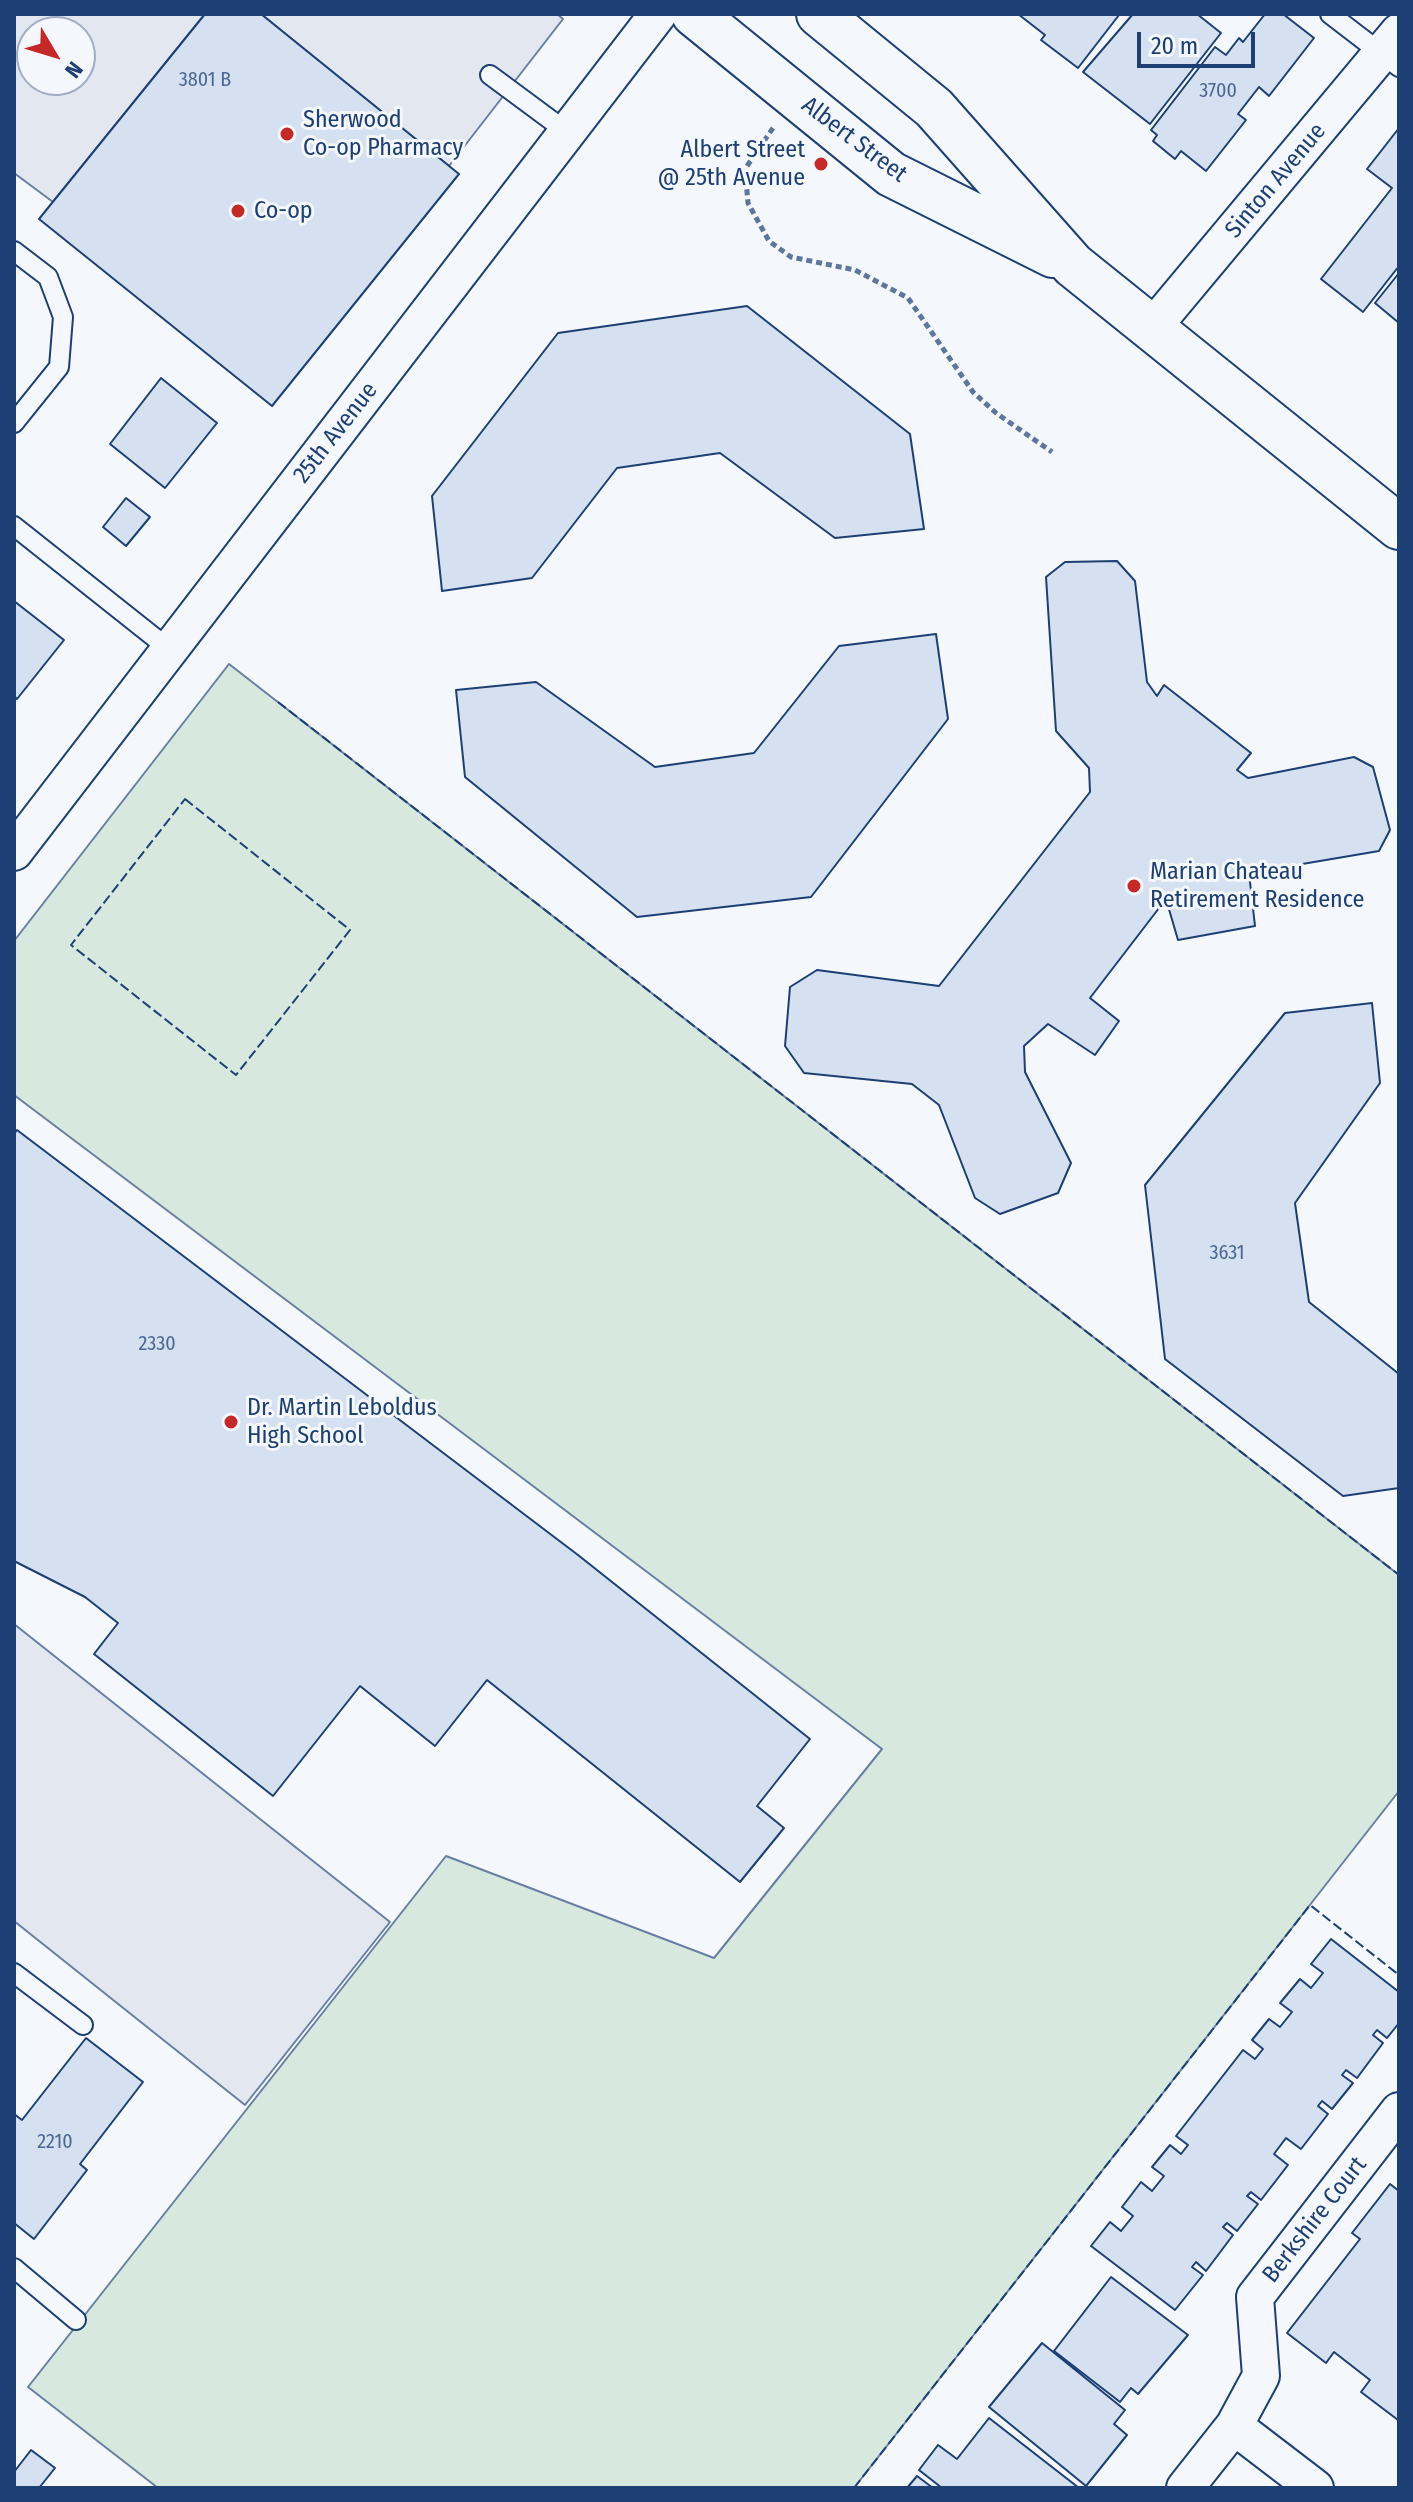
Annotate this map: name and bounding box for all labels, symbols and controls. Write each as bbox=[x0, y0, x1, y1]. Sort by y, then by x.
north arrow bbox=[16, 16, 96, 96]
scale bar bbox=[1141, 16, 1259, 66]
text: 20 m bbox=[1151, 32, 1198, 60]
text: N bbox=[59, 56, 88, 83]
house number: 3801 B bbox=[179, 68, 231, 92]
house number: 3700 bbox=[1199, 79, 1237, 103]
street label: Albert Street bbox=[796, 91, 912, 189]
place label: Sherwood Co-op Pharmacy bbox=[303, 106, 463, 162]
street label: Sinton Avenue bbox=[1220, 118, 1332, 244]
marker: Sherwood Co-op Pharmacy bbox=[278, 125, 296, 143]
place label: Albert Street @ 25th Avenue bbox=[657, 136, 805, 192]
marker: Albert Street @ 25th Avenue bbox=[812, 155, 830, 173]
place label: Co-op bbox=[254, 197, 313, 225]
marker: Co-op bbox=[229, 202, 247, 220]
street label: 25th Avenue bbox=[288, 377, 384, 489]
place label: Marian Chateau Retirement Residence bbox=[1150, 858, 1364, 914]
marker: Marian Chateau Retirement Residence bbox=[1125, 877, 1143, 895]
house number: 3631 bbox=[1209, 1241, 1245, 1265]
house number: 2330 bbox=[138, 1332, 176, 1356]
place label: Dr. Martin Leboldus High School bbox=[247, 1394, 437, 1450]
marker: Dr. Martin Leboldus High School bbox=[222, 1413, 240, 1431]
house number: 2210 bbox=[37, 2130, 73, 2154]
street label: Berkshire Court bbox=[1257, 2151, 1373, 2289]

